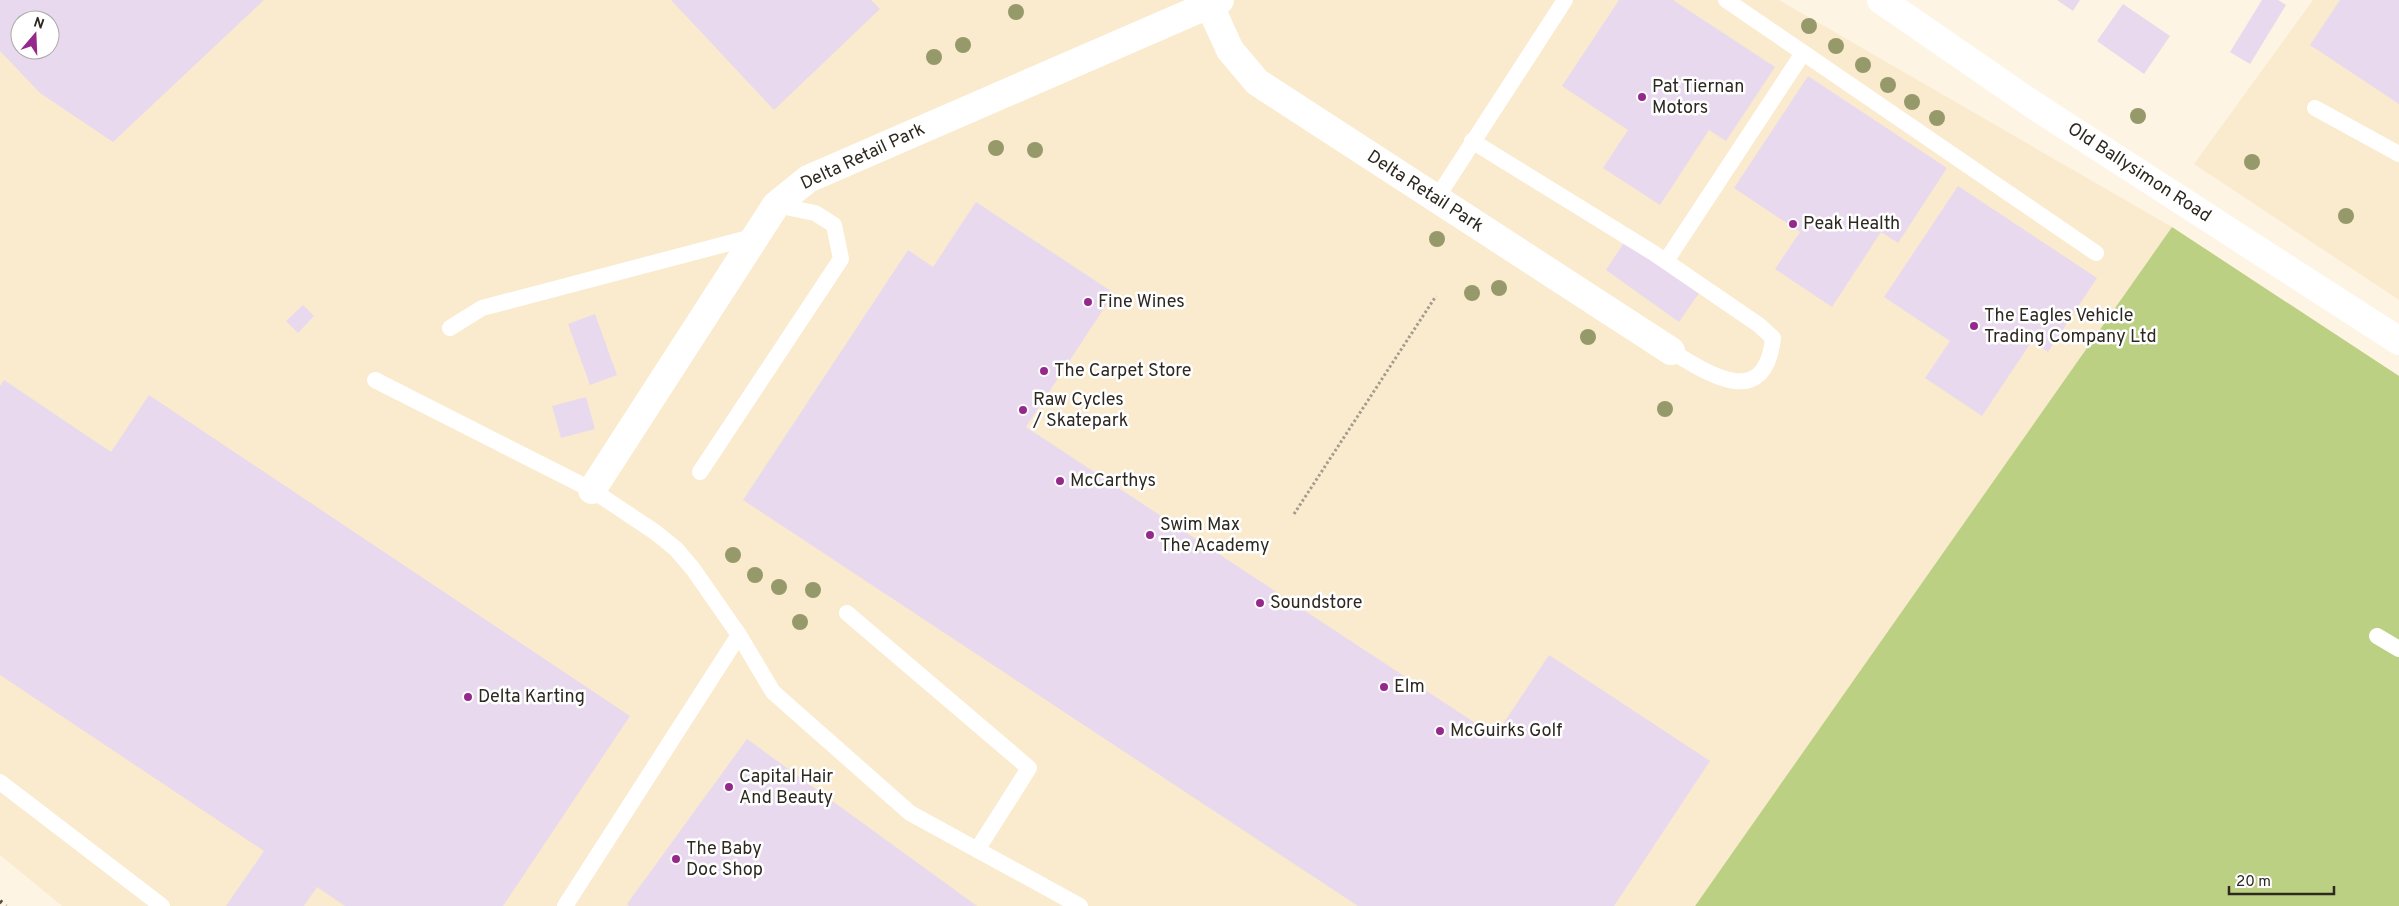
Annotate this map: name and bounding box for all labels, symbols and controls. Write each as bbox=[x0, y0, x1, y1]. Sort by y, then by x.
north arrow bbox=[10, 10, 60, 60]
text: N bbox=[31, 14, 46, 34]
place label: Pat Tiernan Motors bbox=[1652, 76, 1744, 120]
marker: Pat Tiernan Motors bbox=[1636, 91, 1648, 103]
street label: Delta Retail Park bbox=[797, 118, 929, 196]
street label: Old Ballysimon Road bbox=[2063, 118, 2215, 228]
street label: Delta Retail Park bbox=[1362, 146, 1488, 238]
place label: Peak Health bbox=[1803, 213, 1900, 236]
marker: Peak Health bbox=[1787, 218, 1799, 230]
place label: Fine Wines bbox=[1098, 291, 1185, 314]
marker: Fine Wines bbox=[1082, 296, 1094, 308]
place label: The Eagles Vehicle Trading Company Ltd bbox=[1984, 305, 2157, 349]
marker: The Eagles Vehicle Trading Company Ltd bbox=[1968, 320, 1980, 332]
place label: The Carpet Store bbox=[1054, 360, 1192, 383]
marker: The Carpet Store bbox=[1038, 365, 1050, 377]
place label: Raw Cycles / Skatepark bbox=[1032, 389, 1128, 433]
marker: Raw Cycles / Skatepark bbox=[1017, 404, 1029, 416]
place label: McCarthys bbox=[1070, 470, 1156, 493]
marker: McCarthys bbox=[1054, 475, 1066, 487]
place label: Swim Max The Academy bbox=[1160, 514, 1269, 558]
marker: Swim Max The Academy bbox=[1144, 529, 1156, 541]
place label: Soundstore bbox=[1270, 592, 1362, 615]
marker: Soundstore bbox=[1254, 597, 1266, 609]
place label: Elm bbox=[1394, 676, 1425, 699]
marker: Elm bbox=[1378, 681, 1390, 693]
place label: Delta Karting bbox=[478, 686, 585, 709]
marker: Delta Karting bbox=[462, 691, 474, 703]
place label: McGuirks Golf bbox=[1450, 720, 1562, 743]
marker: McGuirks Golf bbox=[1434, 725, 1446, 737]
place label: Capital Hair And Beauty bbox=[739, 766, 833, 810]
marker: Capital Hair And Beauty bbox=[723, 781, 735, 793]
place label: The Baby Doc Shop bbox=[686, 838, 763, 882]
marker: The Baby Doc Shop bbox=[670, 853, 682, 865]
scale bar bbox=[2229, 864, 2334, 896]
text: 20 m bbox=[2236, 873, 2271, 892]

